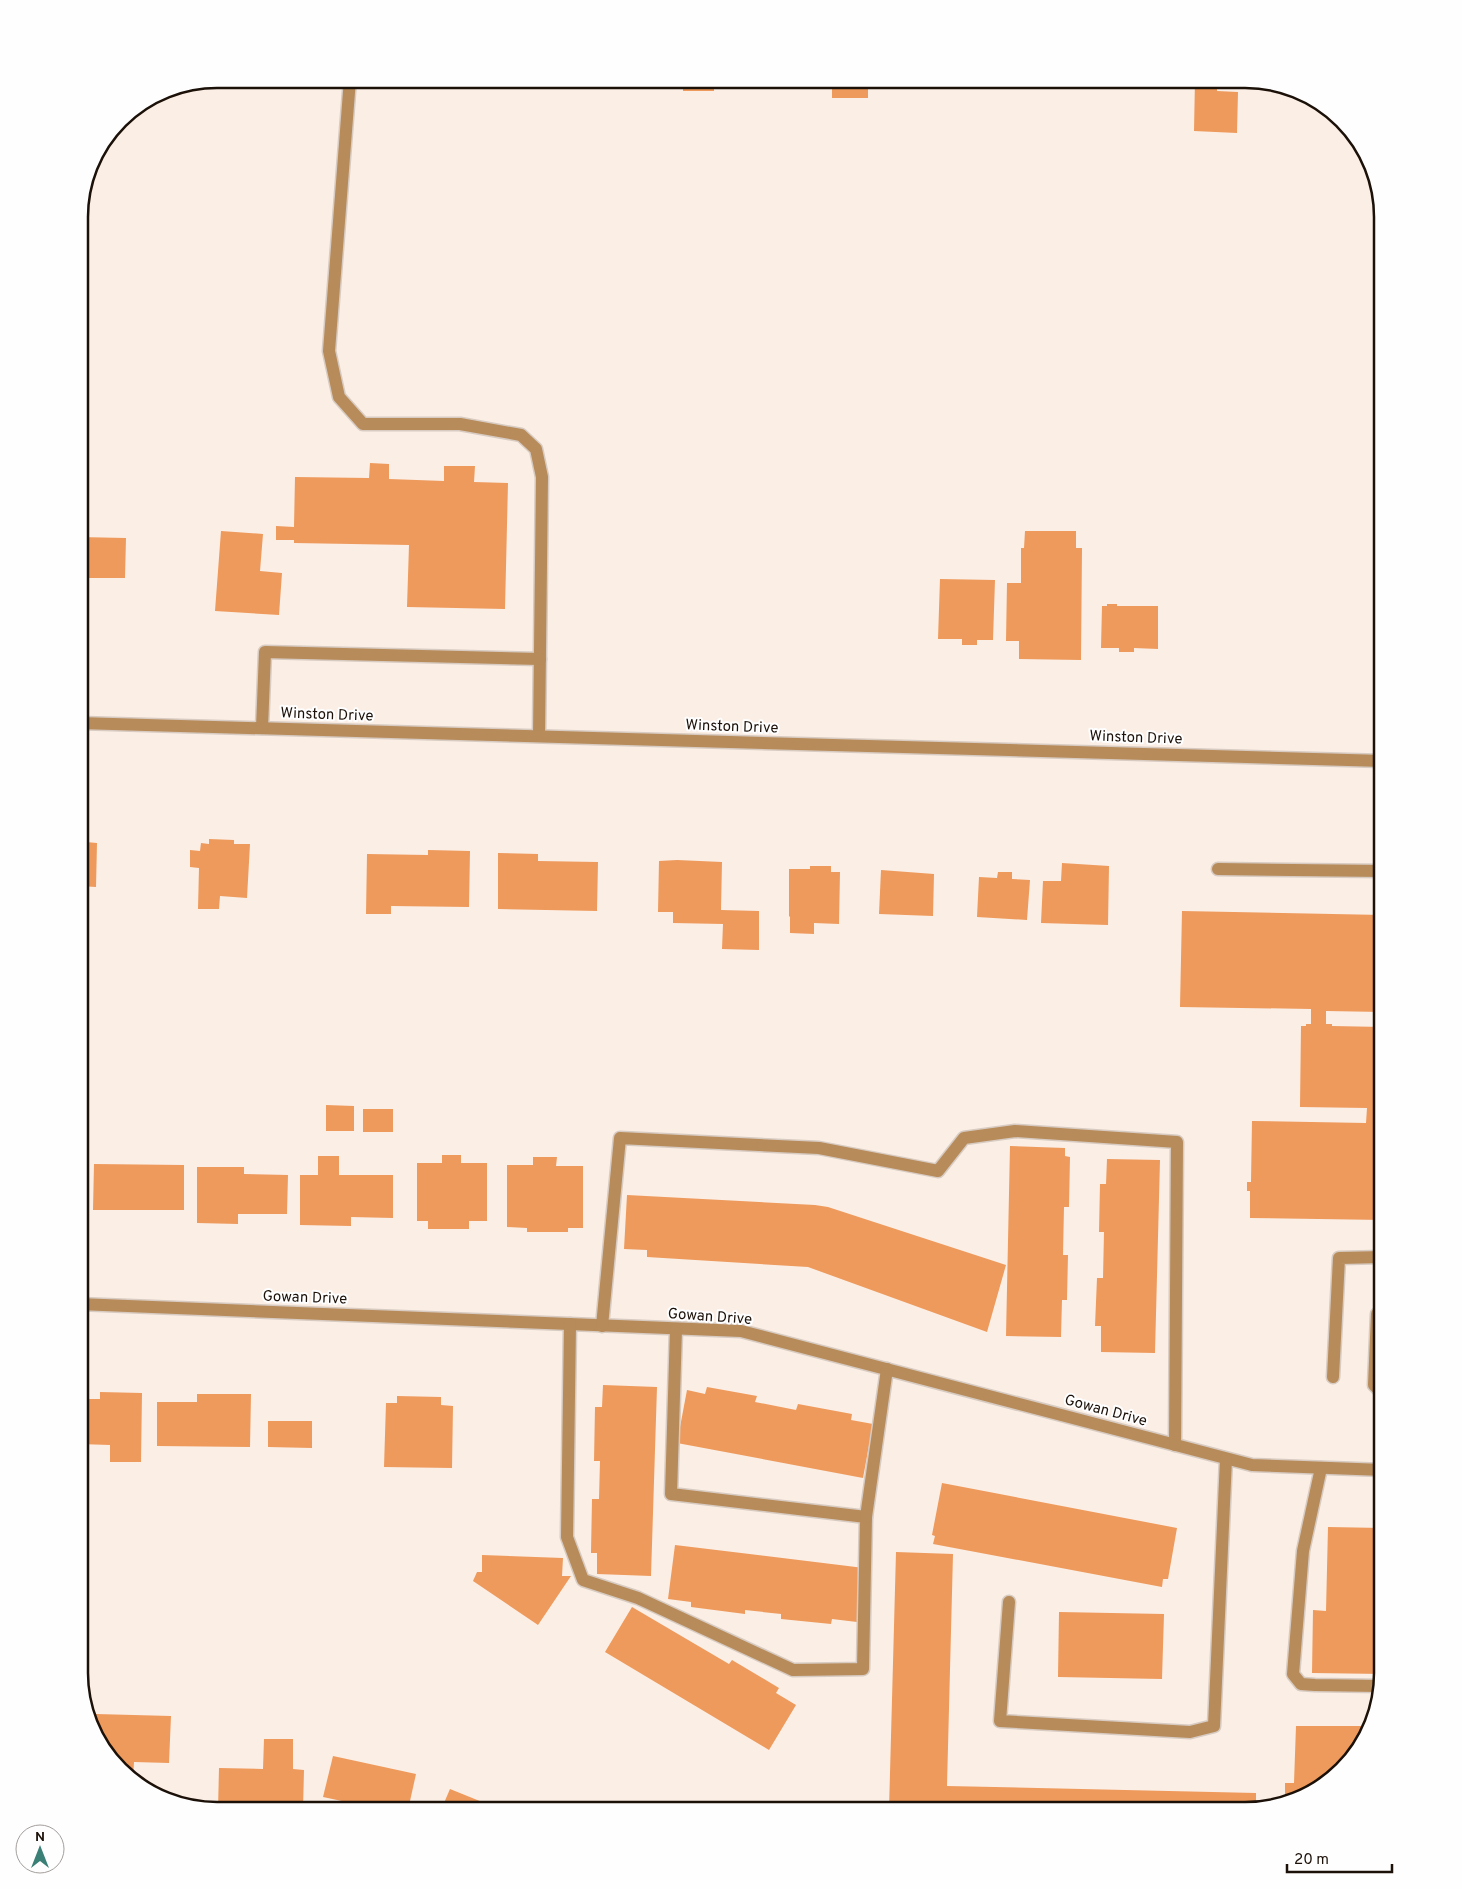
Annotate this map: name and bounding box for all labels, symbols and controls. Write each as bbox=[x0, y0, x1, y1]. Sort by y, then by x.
street label: Winston Drive bbox=[280, 704, 374, 727]
street label: Winston Drive bbox=[685, 716, 779, 739]
street label: Winston Drive bbox=[1089, 727, 1183, 750]
street label: Gowan Drive bbox=[262, 1288, 348, 1309]
street label: Gowan Drive bbox=[667, 1305, 753, 1330]
street label: Gowan Drive bbox=[1062, 1391, 1149, 1432]
north arrow bbox=[15, 1824, 65, 1874]
text: N bbox=[35, 1829, 45, 1846]
scale bar bbox=[1287, 1842, 1392, 1874]
text: 20 m bbox=[1294, 1851, 1329, 1870]

